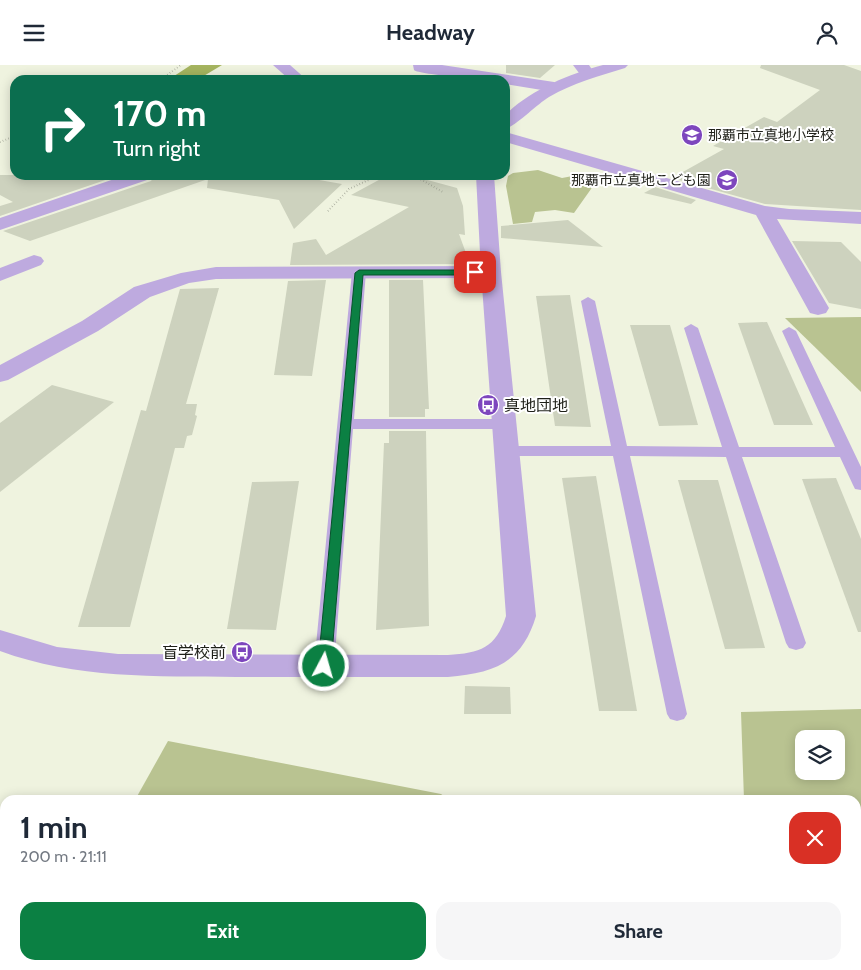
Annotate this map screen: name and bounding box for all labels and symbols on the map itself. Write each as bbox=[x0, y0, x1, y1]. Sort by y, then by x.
school or university icon: 那覇市立真地小学校 bbox=[680, 123, 704, 147]
place label: 那覇市立真地小学校 bbox=[708, 126, 834, 144]
school or university icon: 那覇市立真地こども園 bbox=[715, 168, 739, 192]
place label: 那覇市立真地こども園 bbox=[571, 171, 711, 189]
pin bbox=[454, 251, 496, 293]
bus stop icon: 真地団地 bbox=[476, 393, 500, 417]
place label: 真地団地 bbox=[504, 396, 568, 415]
position arrow bbox=[297, 639, 349, 691]
bus stop icon: 盲学校前 bbox=[230, 640, 254, 664]
place label: 盲学校前 bbox=[162, 643, 226, 662]

